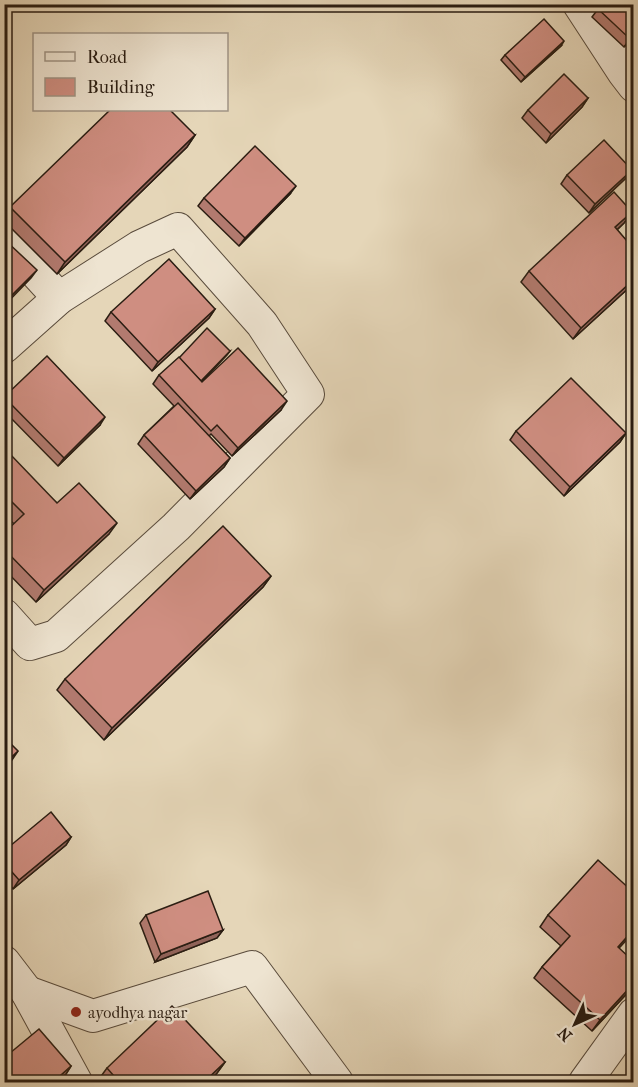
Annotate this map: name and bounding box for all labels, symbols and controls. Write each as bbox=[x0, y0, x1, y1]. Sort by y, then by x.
legend bbox=[33, 33, 228, 111]
text: Road bbox=[87, 47, 127, 68]
text: Building bbox=[87, 77, 155, 98]
north arrow bbox=[545, 994, 605, 1054]
place label: ayodhya nagar bbox=[88, 1003, 187, 1022]
marker: ayodhya nagar bbox=[69, 1005, 83, 1019]
text: N bbox=[553, 1023, 576, 1045]

